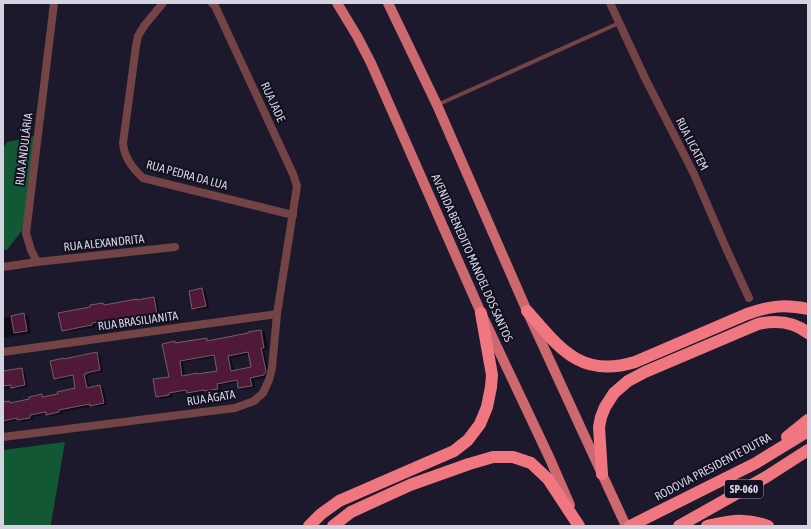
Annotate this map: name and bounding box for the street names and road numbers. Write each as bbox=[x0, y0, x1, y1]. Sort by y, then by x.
street label: RUA JADE bbox=[258, 80, 288, 124]
street label: RUA ANDULÁRIA bbox=[13, 112, 35, 186]
street label: RUA LICATEM bbox=[673, 115, 711, 173]
street label: RUA PEDRA DA LUA bbox=[145, 157, 229, 193]
street label: AVENIDA BENEDITO MANOEL DOS SANTOS bbox=[429, 172, 515, 344]
street label: RUA ALEXANDRITA bbox=[63, 232, 145, 254]
street label: RUA BRASILIANITA bbox=[97, 308, 179, 334]
street label: RUA ÁGATA bbox=[186, 387, 236, 409]
street label: RODOVIA PRESIDENTE DUTRA bbox=[652, 430, 774, 504]
road number: SP-060 bbox=[725, 480, 763, 498]

